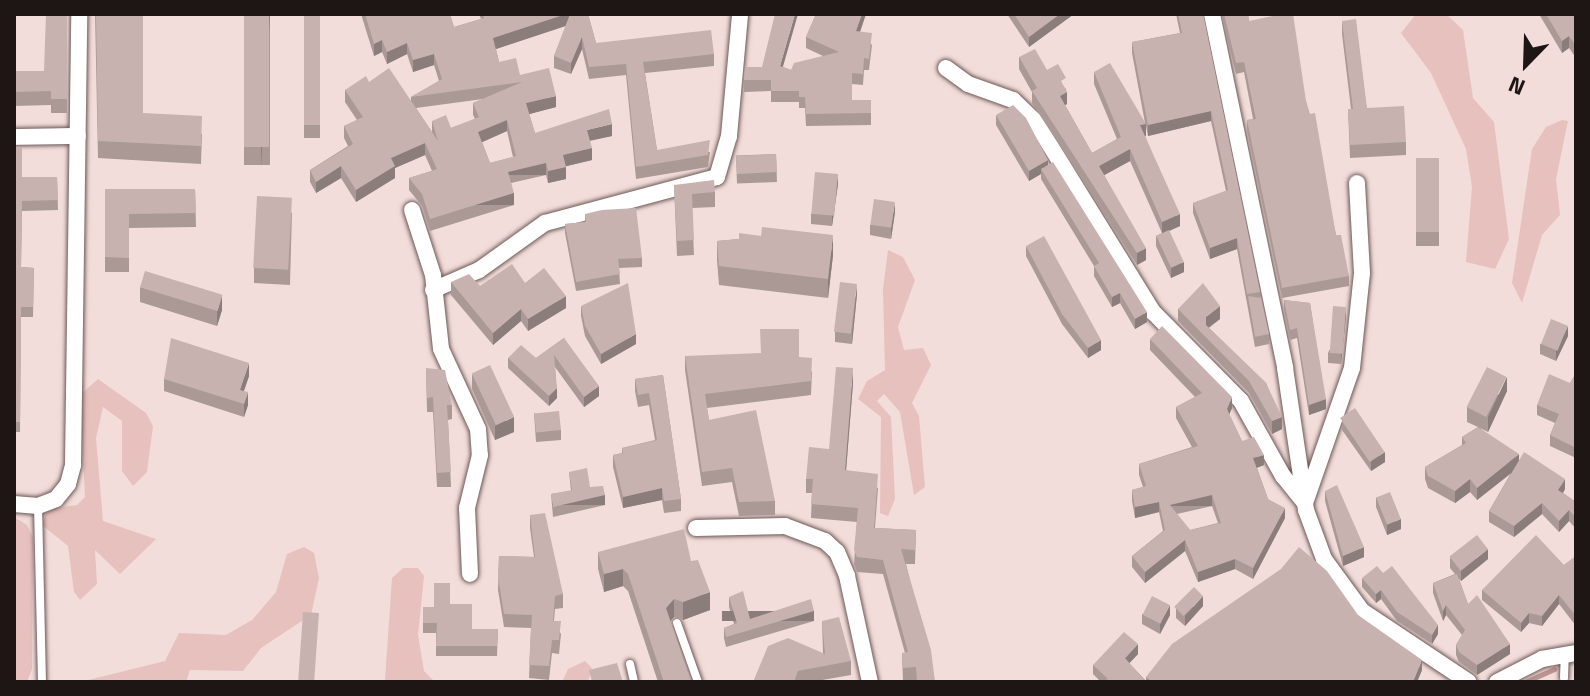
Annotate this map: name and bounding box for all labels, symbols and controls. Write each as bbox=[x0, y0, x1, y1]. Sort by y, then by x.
north arrow bbox=[1486, 24, 1566, 104]
text: N bbox=[1503, 67, 1530, 105]

